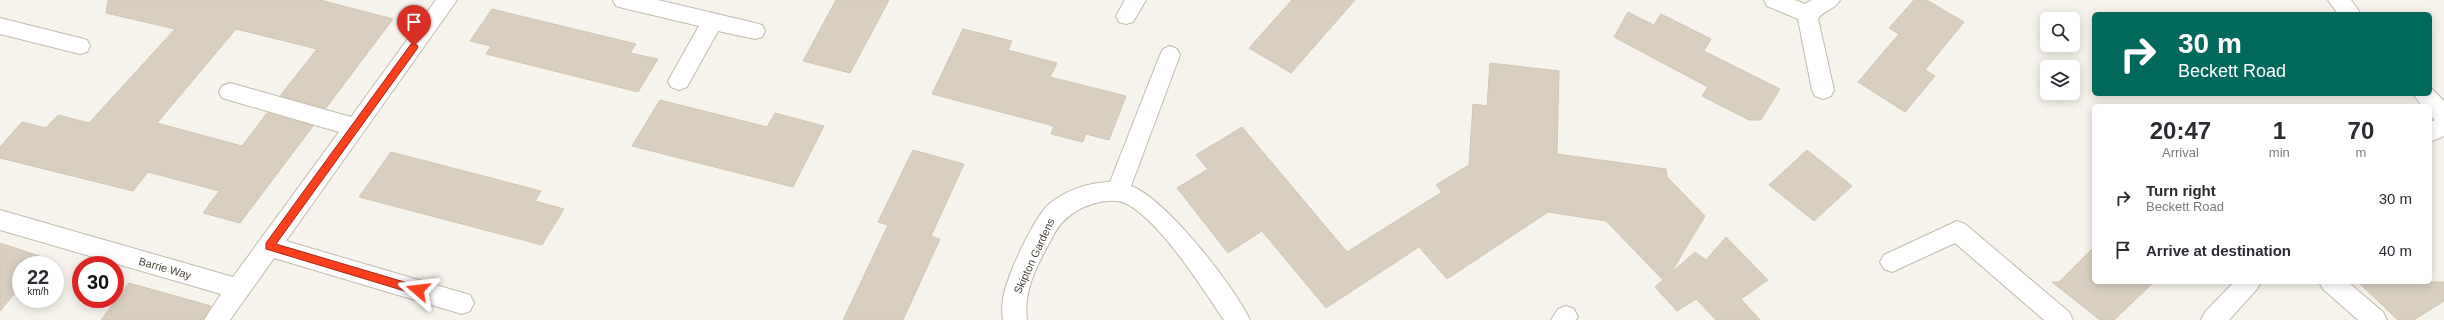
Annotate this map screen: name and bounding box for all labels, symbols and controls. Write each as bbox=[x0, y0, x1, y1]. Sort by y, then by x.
pin bbox=[397, 5, 431, 46]
icon: arrive bbox=[403, 11, 425, 33]
map controls bbox=[2040, 12, 2080, 100]
button: search bbox=[2040, 12, 2080, 52]
icon: right bbox=[2112, 28, 2164, 80]
text: 30 m bbox=[2178, 28, 2242, 59]
button: layers bbox=[2040, 60, 2080, 100]
text: Beckett Road bbox=[2178, 61, 2286, 81]
text: 20:47 bbox=[2150, 117, 2211, 144]
text: 1 bbox=[2273, 117, 2286, 144]
text: 70 bbox=[2348, 117, 2374, 144]
text: Arrival bbox=[2162, 145, 2199, 160]
text: min bbox=[2269, 145, 2290, 160]
text: m bbox=[2355, 145, 2366, 160]
text: Turn right bbox=[2146, 182, 2216, 199]
icon: right bbox=[2112, 187, 2134, 209]
text: 30 m bbox=[2379, 190, 2412, 207]
text: Beckett Road bbox=[2146, 199, 2224, 214]
street label: Skipton Gardens bbox=[1011, 216, 1057, 296]
icon: arrive bbox=[2112, 239, 2134, 261]
text: Arrive at destination bbox=[2146, 242, 2291, 259]
text: 40 m bbox=[2379, 242, 2412, 259]
street label: Barrie Way bbox=[137, 255, 193, 281]
speed limit sign: 30 bbox=[72, 256, 124, 308]
text: 22 bbox=[27, 266, 49, 288]
position arrow bbox=[397, 269, 439, 311]
text: km/h bbox=[27, 286, 49, 297]

